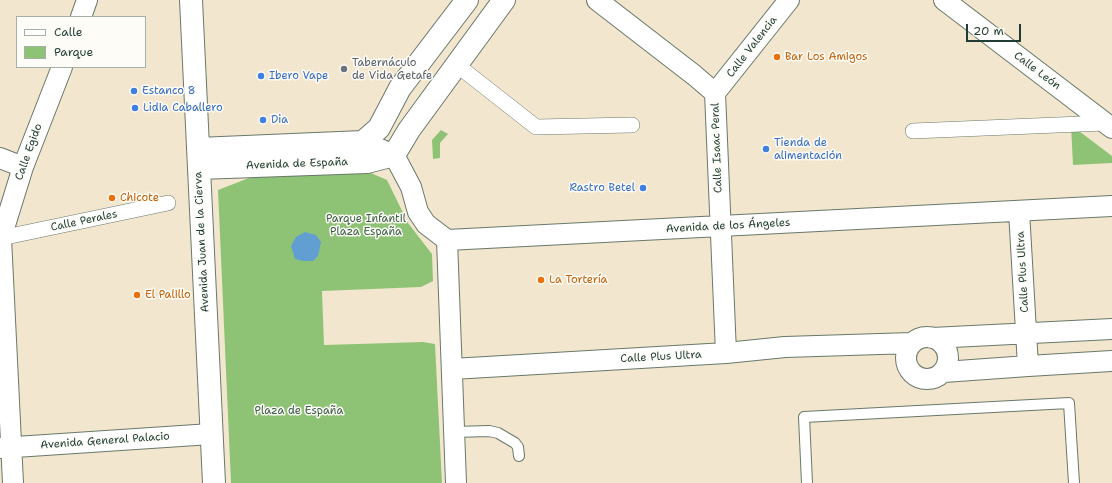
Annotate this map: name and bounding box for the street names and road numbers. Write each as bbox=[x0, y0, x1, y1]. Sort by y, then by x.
street label: Calle Valencia bbox=[724, 14, 780, 80]
street label: Calle León bbox=[1011, 49, 1063, 93]
street label: Calle Isaac Peral bbox=[709, 103, 725, 193]
street label: Calle Egido bbox=[13, 122, 45, 182]
street label: Avenida de España bbox=[246, 156, 348, 172]
street label: Avenida Juan de la Cierva bbox=[192, 171, 212, 313]
street label: Calle Perales bbox=[49, 207, 119, 235]
street label: Avenida de los Ángeles bbox=[665, 216, 791, 236]
street label: Calle Plus Ultra bbox=[1014, 231, 1032, 313]
street label: Calle Plus Ultra bbox=[620, 348, 702, 366]
street label: Avenida General Palacio bbox=[40, 430, 170, 452]

